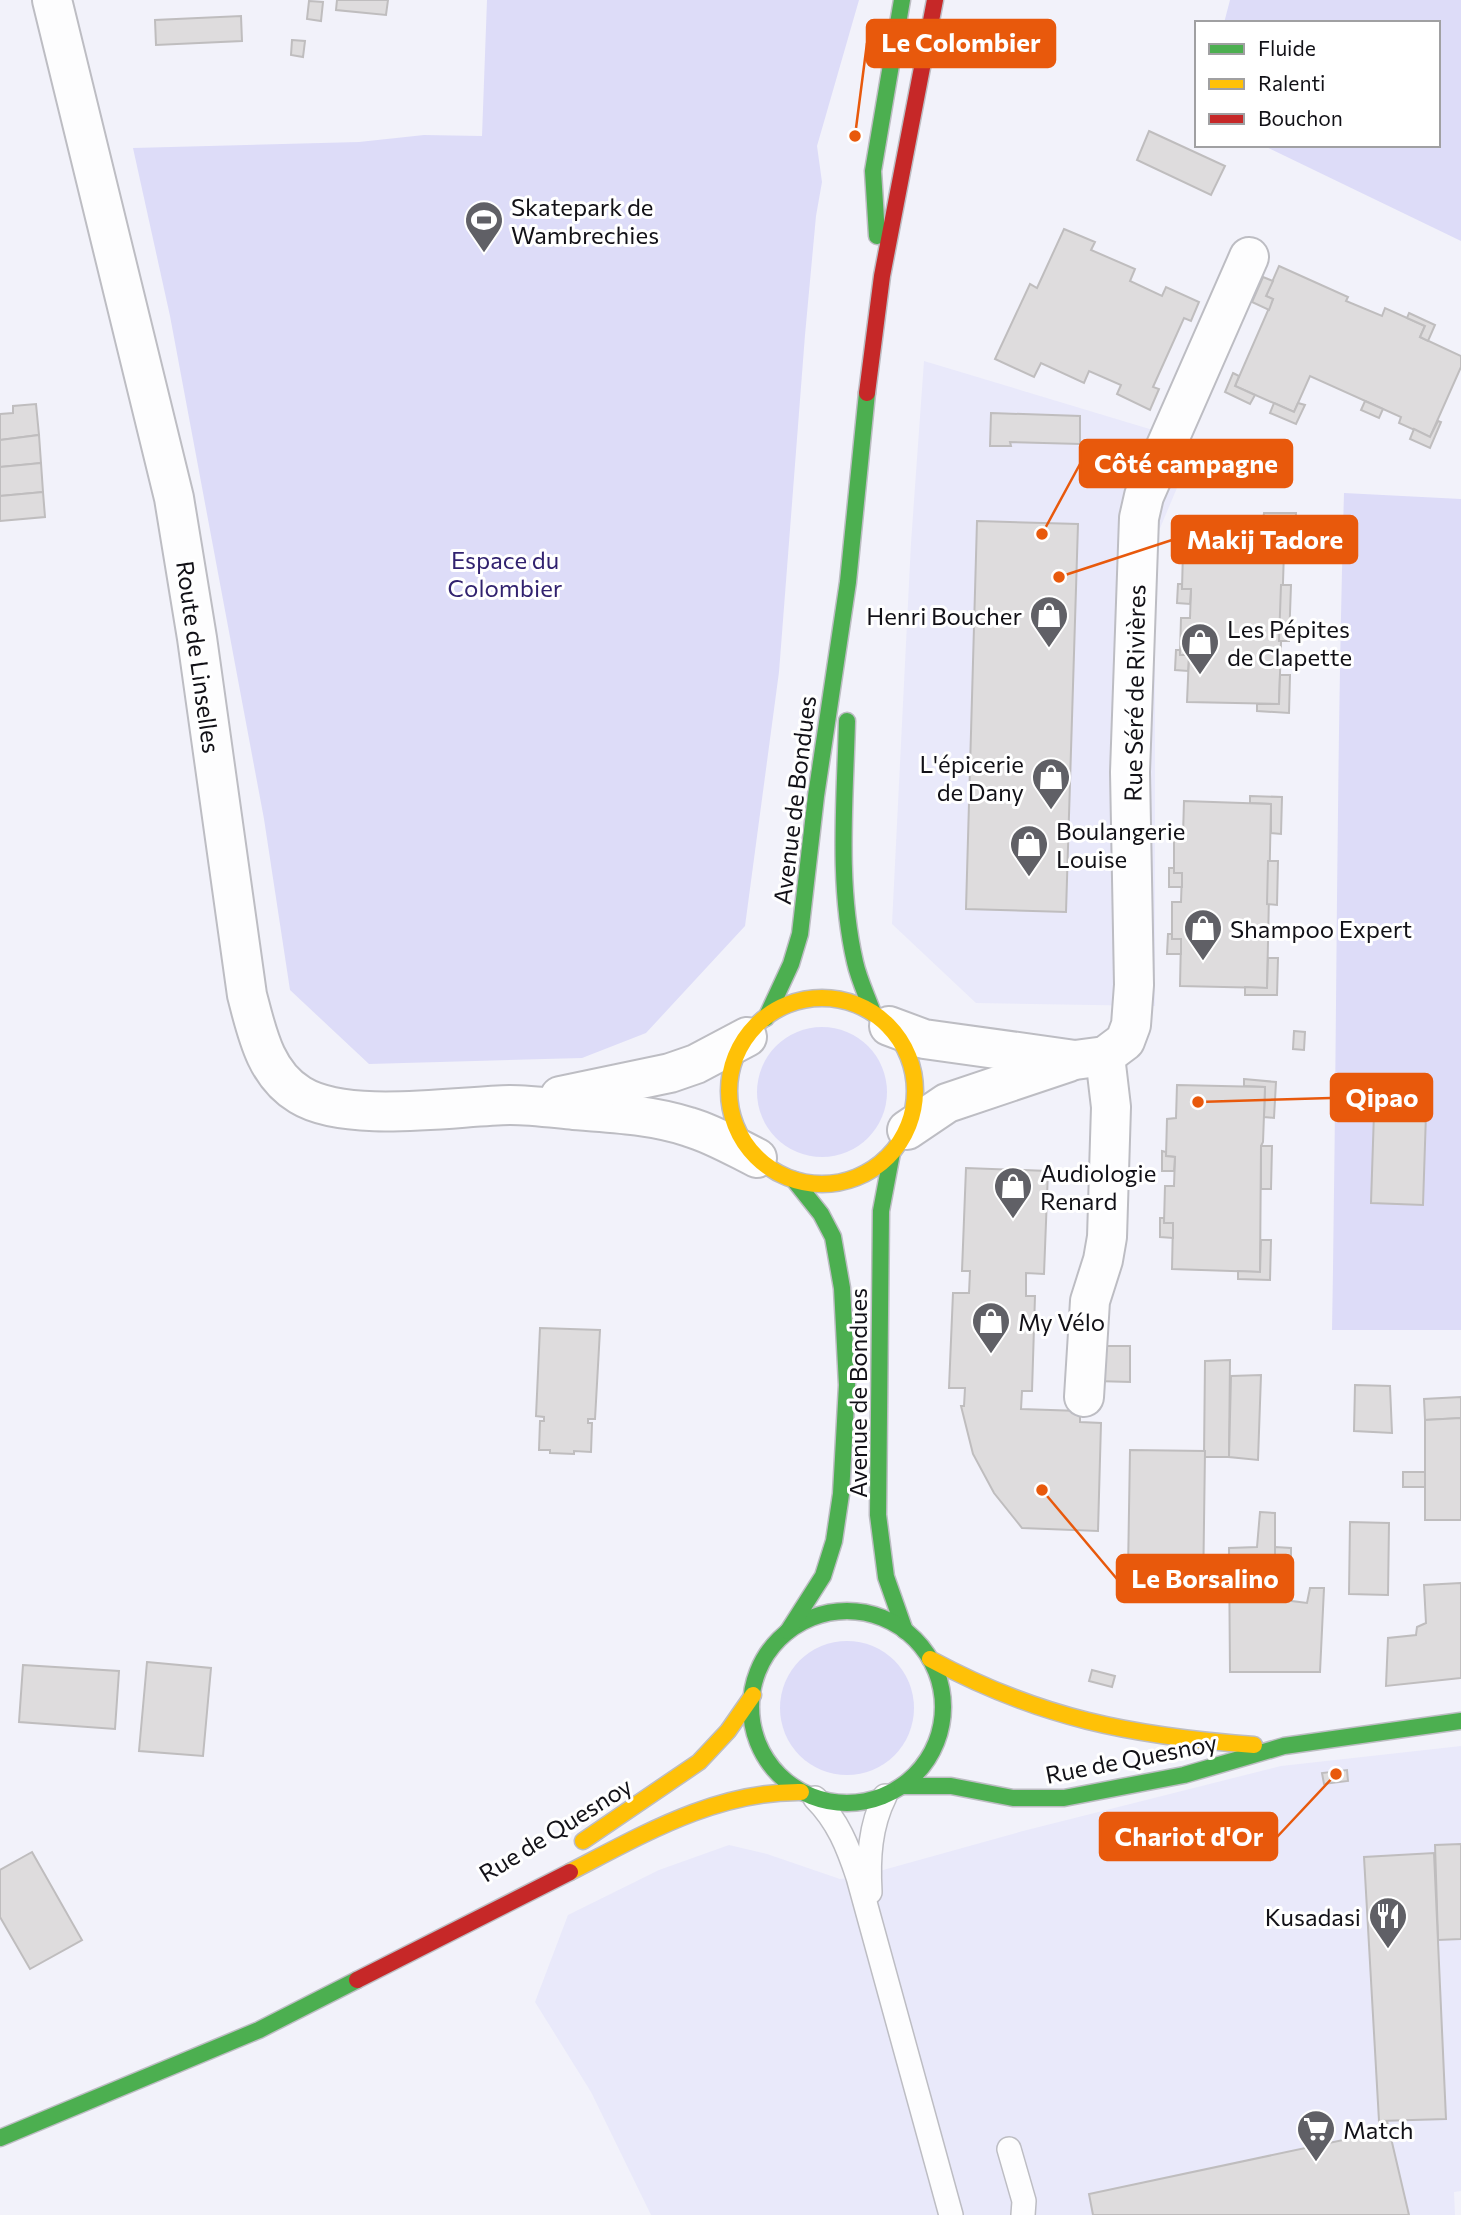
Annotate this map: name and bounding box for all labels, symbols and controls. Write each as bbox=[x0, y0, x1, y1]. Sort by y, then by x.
callout: Le Colombier bbox=[867, 20, 1055, 67]
legend bbox=[1195, 21, 1440, 147]
text: Le Colombier bbox=[881, 26, 1041, 57]
text: Fluide bbox=[1258, 35, 1316, 60]
text: Ralenti bbox=[1258, 70, 1325, 95]
text: Bouchon bbox=[1258, 105, 1343, 130]
place label: Skatepark de Wambrechies bbox=[511, 192, 659, 249]
sports icon: Skatepark de Wambrechies bbox=[463, 199, 505, 254]
callout: Côté campagne bbox=[1080, 440, 1292, 487]
text: Côté campagne bbox=[1094, 447, 1278, 478]
callout: Makij Tadore bbox=[1172, 516, 1357, 563]
text: Makij Tadore bbox=[1187, 523, 1343, 554]
park label: Espace du Colombier bbox=[448, 545, 563, 602]
street label: Route de Linselles bbox=[171, 559, 227, 755]
street label: Rue Séré de Rivières bbox=[1118, 584, 1150, 802]
shop icon: Henri Boucher bbox=[1028, 594, 1070, 649]
place label: Henri Boucher bbox=[866, 601, 1022, 630]
place label: Les Pépites de Clapette bbox=[1227, 614, 1352, 671]
shop icon: Les Pépites de Clapette bbox=[1179, 621, 1221, 676]
street label: Avenue de Bondues bbox=[767, 694, 821, 906]
place label: L'épicerie de Dany bbox=[919, 749, 1024, 806]
shop icon: L'épicerie de Dany bbox=[1030, 756, 1072, 811]
place label: Boulangerie Louise bbox=[1056, 816, 1185, 873]
shop icon: Boulangerie Louise bbox=[1008, 823, 1050, 878]
shop icon: Shampoo Expert bbox=[1182, 907, 1224, 962]
place label: Shampoo Expert bbox=[1230, 914, 1412, 943]
callout: Qipao bbox=[1331, 1074, 1432, 1121]
text: Qipao bbox=[1345, 1081, 1419, 1112]
place label: Audiologie Renard bbox=[1040, 1158, 1156, 1215]
shop icon: Audiologie Renard bbox=[992, 1165, 1034, 1220]
street label: Avenue de Bondues bbox=[843, 1288, 872, 1498]
shop icon: My Vélo bbox=[970, 1300, 1012, 1355]
place label: My Vélo bbox=[1018, 1307, 1105, 1336]
callout: Le Borsalino bbox=[1117, 1555, 1293, 1602]
text: Le Borsalino bbox=[1131, 1562, 1279, 1593]
street label: Rue de Quesnoy bbox=[1043, 1727, 1219, 1789]
street label: Rue de Quesnoy bbox=[473, 1770, 637, 1888]
callout: Chariot d'Or bbox=[1100, 1813, 1277, 1860]
text: Chariot d'Or bbox=[1115, 1820, 1264, 1851]
restaurant icon: Kusadasi bbox=[1367, 1895, 1409, 1950]
place label: Kusadasi bbox=[1265, 1902, 1361, 1931]
supermarket icon: Match bbox=[1295, 2108, 1337, 2163]
place label: Match bbox=[1343, 2115, 1414, 2144]

